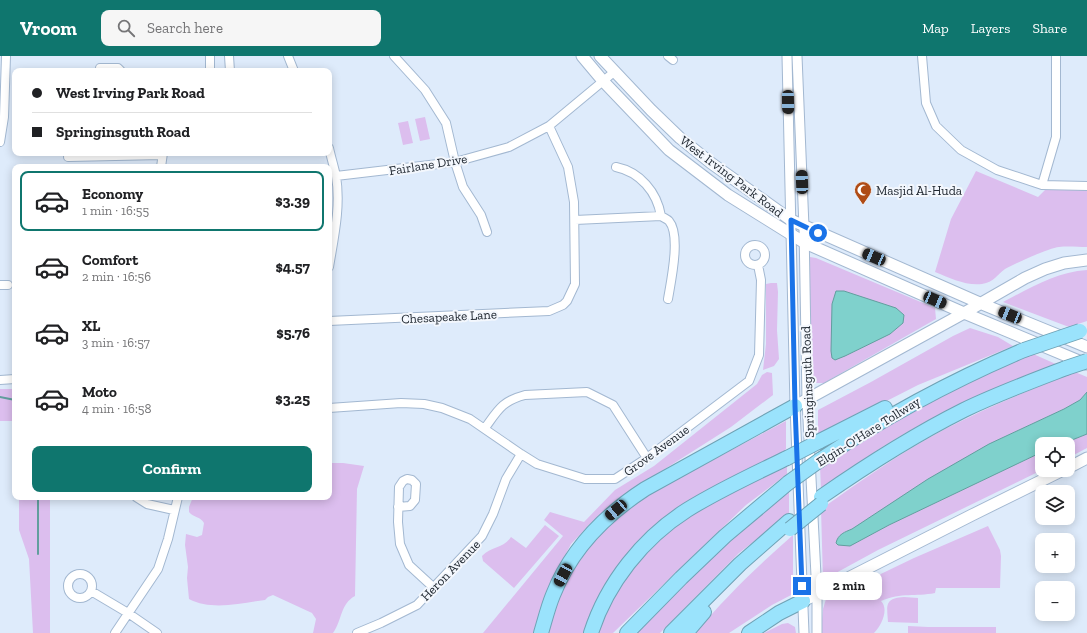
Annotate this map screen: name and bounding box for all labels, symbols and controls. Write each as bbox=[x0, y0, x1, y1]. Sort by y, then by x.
search box bbox=[101, 10, 381, 46]
text: Vroom bbox=[20, 17, 77, 40]
icon: search bbox=[115, 17, 137, 39]
text: Search here bbox=[147, 19, 223, 37]
text: Map bbox=[922, 20, 949, 37]
text: Layers bbox=[971, 20, 1010, 37]
text: Share bbox=[1032, 20, 1067, 37]
text: West Irving Park Road bbox=[56, 84, 205, 102]
car bbox=[782, 90, 794, 114]
text: Springinsguth Road bbox=[56, 123, 190, 141]
street label: West Irving Park Road bbox=[677, 133, 786, 220]
street label: Fairlane Drive bbox=[388, 151, 468, 178]
car bbox=[796, 170, 808, 194]
mosque icon: Masjid Al-Huda bbox=[853, 180, 873, 205]
icon: car bbox=[34, 183, 70, 219]
place label: Masjid Al-Huda bbox=[876, 183, 963, 199]
text: Economy bbox=[82, 185, 143, 203]
text: $3.39 bbox=[275, 192, 310, 210]
text: 1 min · 16:55 bbox=[82, 203, 149, 218]
route start bbox=[809, 224, 827, 242]
car bbox=[861, 247, 887, 267]
icon: car bbox=[34, 249, 70, 285]
text: Comfort bbox=[82, 251, 138, 269]
text: $4.57 bbox=[275, 258, 310, 276]
text: 2 min · 16:56 bbox=[82, 269, 151, 284]
car bbox=[922, 290, 948, 310]
car bbox=[997, 305, 1023, 325]
street label: Chesapeake Lane bbox=[401, 307, 497, 326]
icon: car bbox=[34, 315, 70, 351]
text: XL bbox=[82, 317, 100, 335]
text: $5.76 bbox=[276, 324, 310, 342]
street label: Springinsguth Road bbox=[798, 326, 817, 438]
text: 3 min · 16:57 bbox=[82, 335, 150, 350]
icon: car bbox=[34, 381, 70, 417]
text: Moto bbox=[82, 383, 117, 401]
text: $3.25 bbox=[275, 390, 310, 408]
street label: Elgin-O'Hare Tollway bbox=[814, 393, 923, 469]
text: 4 min · 16:58 bbox=[82, 401, 152, 416]
street label: Grove Avenue bbox=[621, 422, 692, 479]
map controls bbox=[1035, 437, 1075, 621]
button: locate bbox=[1035, 437, 1075, 477]
button: Confirm bbox=[32, 446, 312, 492]
button: layers bbox=[1035, 485, 1075, 525]
car bbox=[603, 498, 629, 522]
button: + bbox=[1035, 533, 1075, 573]
street label: Heron Avenue bbox=[418, 537, 483, 604]
car bbox=[552, 562, 574, 588]
callout: 2 min bbox=[816, 572, 882, 600]
route end bbox=[793, 577, 811, 595]
text: 2 min bbox=[833, 578, 865, 593]
button: − bbox=[1035, 581, 1075, 621]

